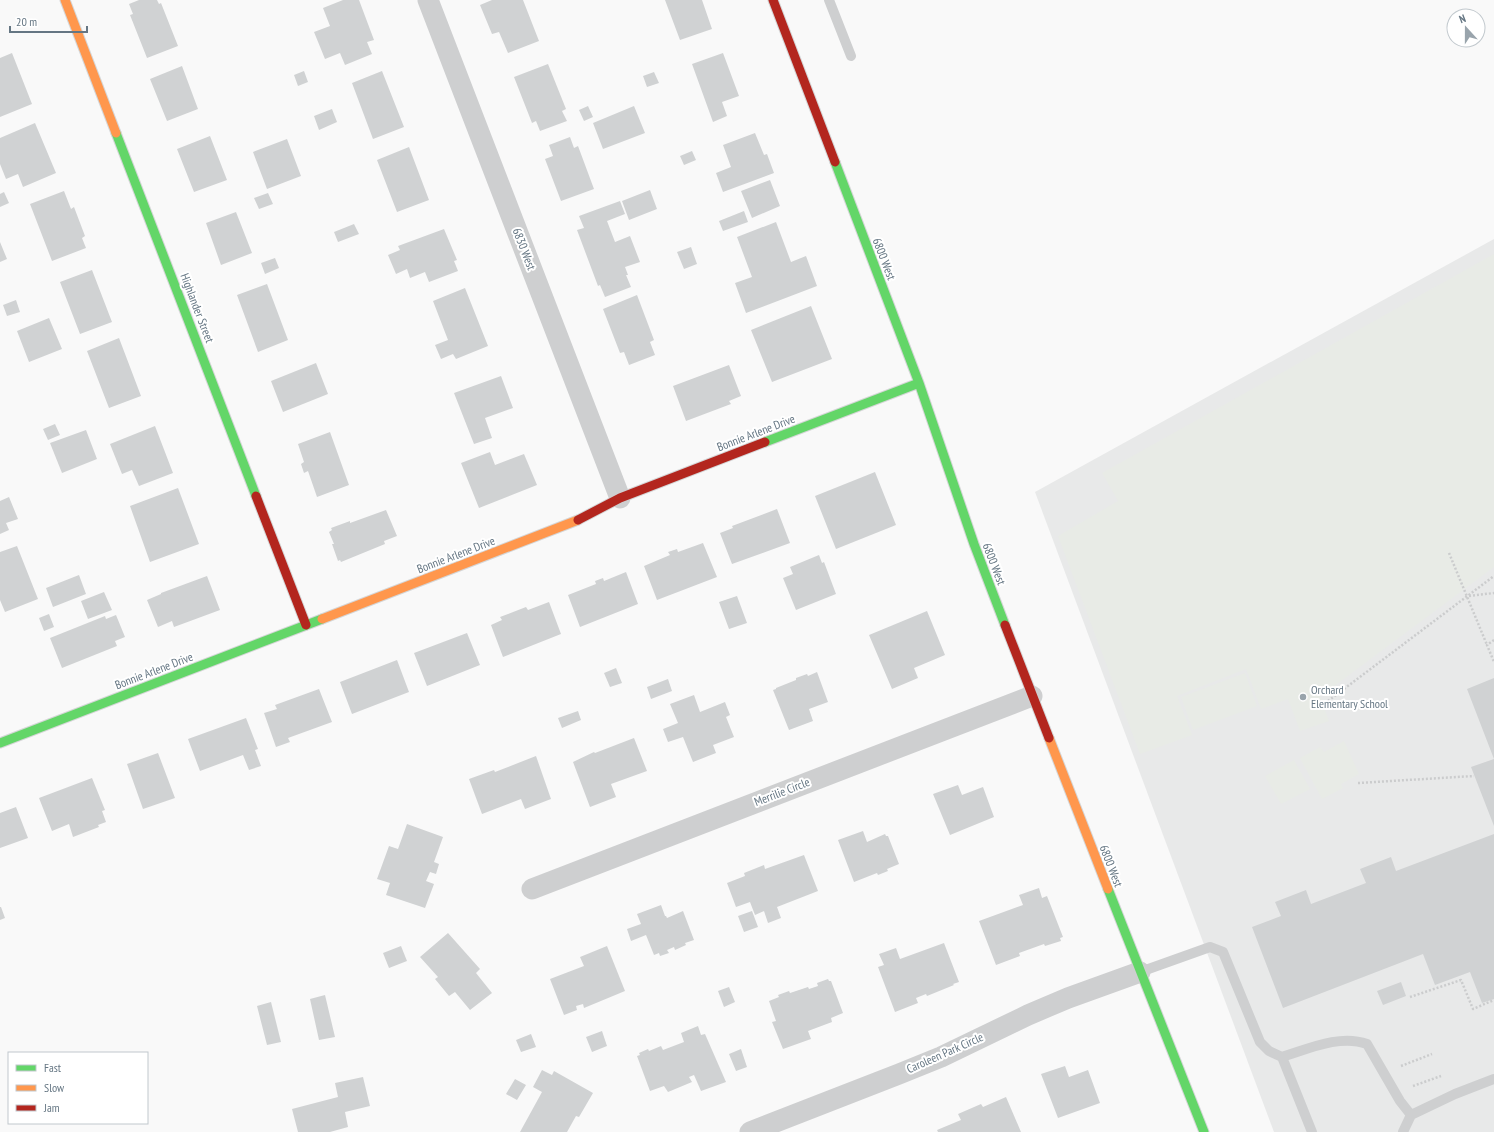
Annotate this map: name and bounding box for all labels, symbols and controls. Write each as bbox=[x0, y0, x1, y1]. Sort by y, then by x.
scale bar bbox=[10, 8, 87, 34]
north arrow bbox=[1446, 8, 1486, 48]
text: N bbox=[1457, 11, 1468, 26]
text: 20 m bbox=[16, 14, 37, 29]
street label: 6830 West bbox=[510, 226, 540, 273]
street label: 6800 West bbox=[870, 236, 900, 283]
street label: Highlander Street bbox=[177, 271, 218, 345]
street label: Bonnie Arlene Drive bbox=[715, 411, 797, 454]
street label: Bonnie Arlene Drive bbox=[415, 533, 497, 576]
street label: 6800 West bbox=[980, 541, 1010, 588]
street label: Bonnie Arlene Drive bbox=[113, 649, 195, 692]
place label: Orchard Elementary School bbox=[1311, 682, 1388, 711]
marker: Orchard Elementary School bbox=[1298, 692, 1308, 702]
street label: Merrilie Circle bbox=[752, 774, 812, 809]
street label: 6800 West bbox=[1097, 843, 1127, 890]
street label: Caroleen Park Circle bbox=[904, 1029, 986, 1076]
legend bbox=[8, 1052, 148, 1124]
text: Fast bbox=[44, 1060, 62, 1075]
text: Slow bbox=[44, 1080, 65, 1095]
text: Jam bbox=[43, 1100, 60, 1115]

